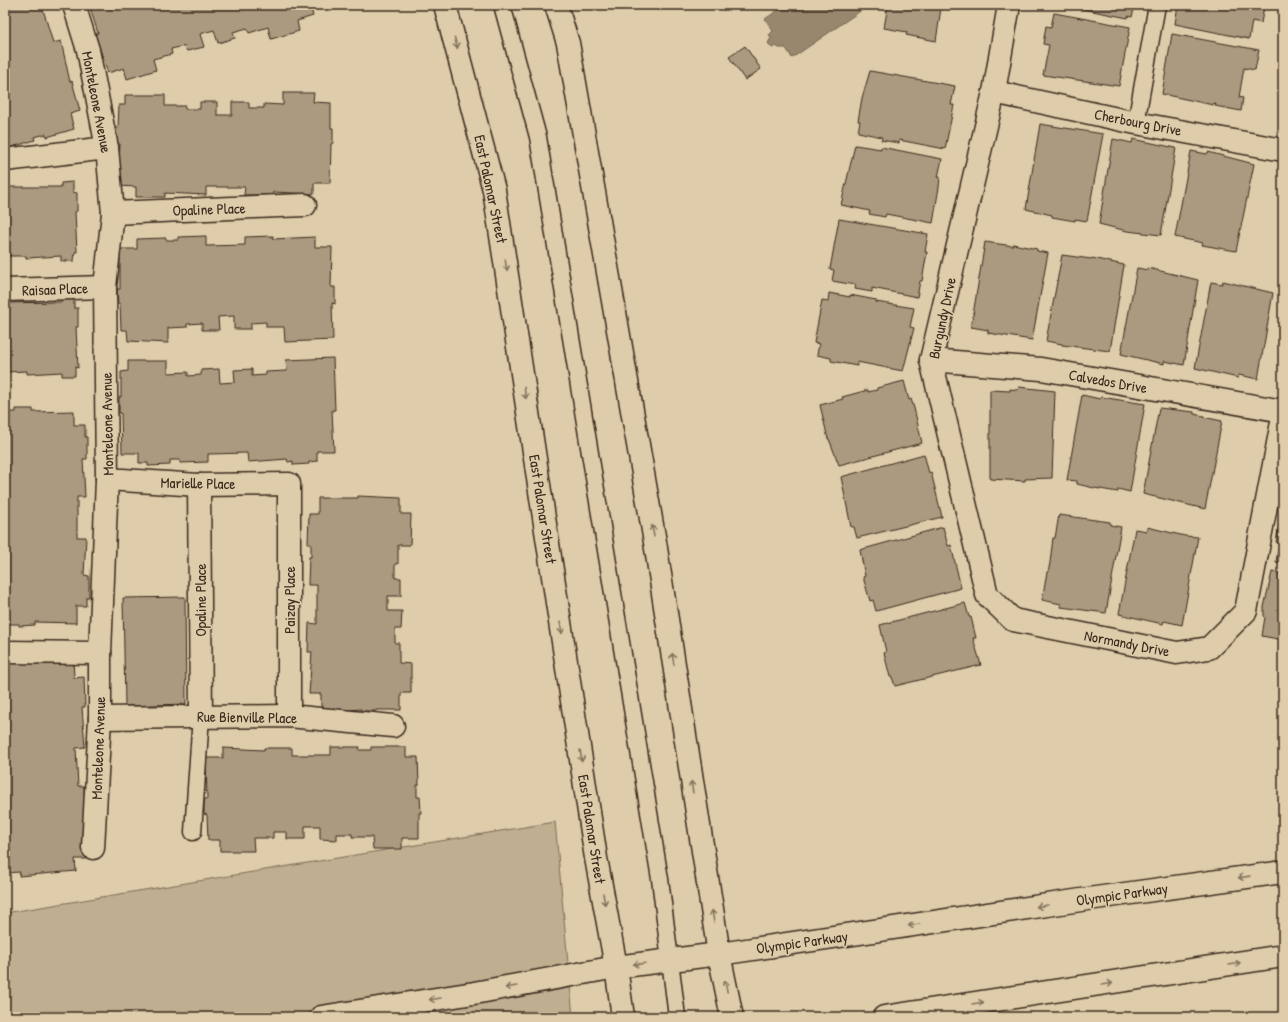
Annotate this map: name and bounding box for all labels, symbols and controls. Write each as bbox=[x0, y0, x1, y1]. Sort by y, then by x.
one-way arrow bbox=[453, 36, 460, 49]
street label: Monteleone Avenue bbox=[77, 49, 117, 155]
street label: Cherbourg Drive bbox=[1092, 103, 1184, 141]
street label: East Palomar Street bbox=[469, 133, 513, 246]
street label: Opaline Place bbox=[172, 197, 246, 221]
one-way arrow bbox=[502, 258, 510, 271]
street label: Burgundy Drive bbox=[923, 275, 961, 361]
street label: Raisaa Place bbox=[22, 277, 88, 301]
street label: Calvedos Drive bbox=[1067, 364, 1149, 398]
street label: Monteleone Avenue bbox=[96, 372, 118, 476]
one-way arrow bbox=[521, 386, 529, 399]
street label: East Palomar Street bbox=[524, 453, 562, 566]
street label: Marielle Place bbox=[160, 472, 236, 494]
one-way arrow bbox=[649, 524, 657, 537]
street label: Opaline Place bbox=[190, 563, 211, 637]
street label: Paizay Place bbox=[279, 566, 300, 634]
one-way arrow bbox=[557, 621, 565, 634]
street label: Normandy Drive bbox=[1083, 624, 1172, 662]
one-way arrow bbox=[669, 653, 677, 666]
street label: Monteleone Avenue bbox=[86, 696, 110, 800]
street label: Rue Bienville Place bbox=[197, 706, 297, 728]
one-way arrow bbox=[577, 750, 585, 763]
street label: East Palomar Street bbox=[573, 773, 611, 886]
one-way arrow bbox=[688, 781, 696, 794]
one-way arrow bbox=[1238, 873, 1251, 881]
street label: Olympic Parkway bbox=[1075, 877, 1169, 911]
one-way arrow bbox=[600, 892, 608, 905]
one-way arrow bbox=[1036, 902, 1049, 910]
one-way arrow bbox=[709, 910, 717, 923]
one-way arrow bbox=[908, 921, 921, 929]
street label: Olympic Parkway bbox=[755, 925, 849, 959]
one-way arrow bbox=[633, 960, 646, 968]
one-way arrow bbox=[1229, 960, 1242, 968]
one-way arrow bbox=[721, 980, 729, 993]
one-way arrow bbox=[1100, 980, 1113, 988]
one-way arrow bbox=[505, 983, 518, 991]
one-way arrow bbox=[429, 995, 442, 1003]
one-way arrow bbox=[971, 999, 984, 1007]

